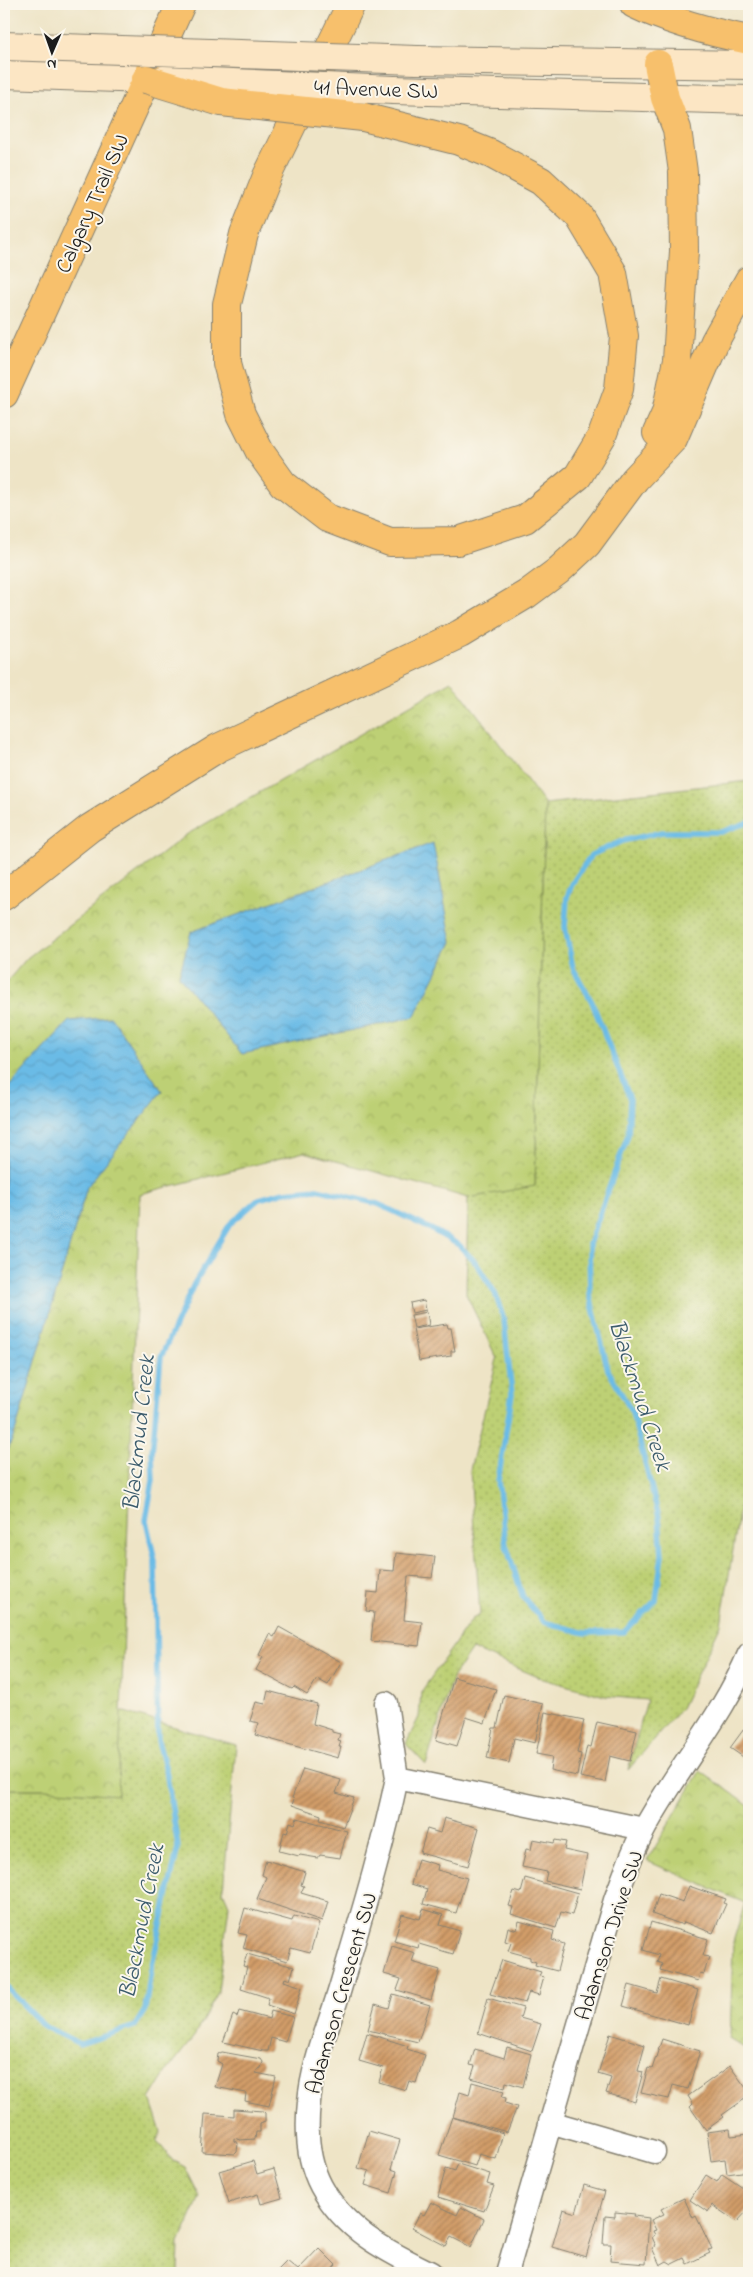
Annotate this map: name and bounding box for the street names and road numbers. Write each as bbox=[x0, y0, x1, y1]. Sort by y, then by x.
street label: 41 Avenue SW bbox=[313, 73, 438, 109]
street label: Calgary Trail SW bbox=[49, 129, 140, 279]
street label: Adamson Drive SW bbox=[568, 1847, 653, 2025]
street label: Adamson Crescent SW bbox=[299, 1889, 387, 2098]

